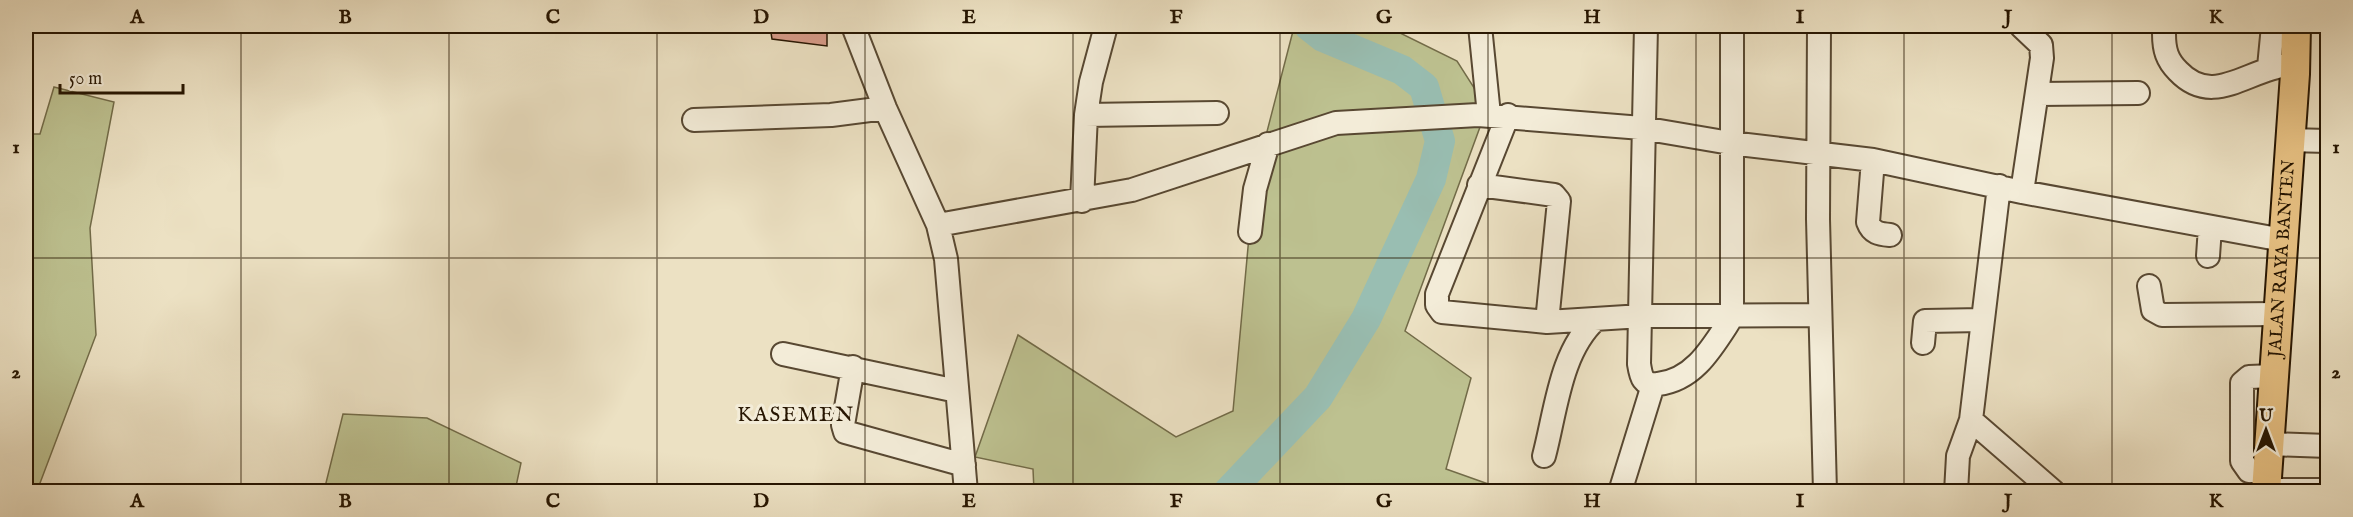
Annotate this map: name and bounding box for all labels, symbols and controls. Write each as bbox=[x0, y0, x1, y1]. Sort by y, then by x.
text: A bbox=[129, 5, 145, 30]
text: B bbox=[338, 5, 352, 30]
text: C bbox=[546, 5, 560, 30]
text: D bbox=[753, 5, 769, 30]
text: E bbox=[962, 5, 976, 30]
text: F bbox=[1170, 5, 1183, 30]
text: G bbox=[1376, 5, 1393, 30]
text: H bbox=[1583, 5, 1601, 30]
text: I bbox=[1796, 5, 1805, 30]
text: J bbox=[2001, 5, 2013, 30]
text: K bbox=[2209, 5, 2225, 30]
scale bar bbox=[60, 57, 183, 95]
text: 50 m bbox=[69, 68, 102, 91]
text: 1 bbox=[12, 135, 20, 160]
text: 1 bbox=[2332, 135, 2340, 160]
street label: JALAN RAYA BANTEN bbox=[2264, 159, 2301, 360]
text: 2 bbox=[11, 360, 21, 385]
text: 2 bbox=[2331, 360, 2341, 385]
north arrow bbox=[2236, 400, 2296, 460]
district label: KASEMEN bbox=[737, 402, 855, 429]
text: U bbox=[2258, 407, 2273, 427]
text: A bbox=[129, 489, 145, 514]
text: B bbox=[338, 489, 352, 514]
text: C bbox=[546, 489, 560, 514]
text: D bbox=[753, 489, 769, 514]
text: E bbox=[962, 489, 976, 514]
text: F bbox=[1170, 489, 1183, 514]
text: G bbox=[1376, 489, 1393, 514]
text: H bbox=[1583, 489, 1601, 514]
text: I bbox=[1796, 489, 1805, 514]
text: J bbox=[2001, 489, 2013, 514]
text: K bbox=[2209, 489, 2225, 514]

